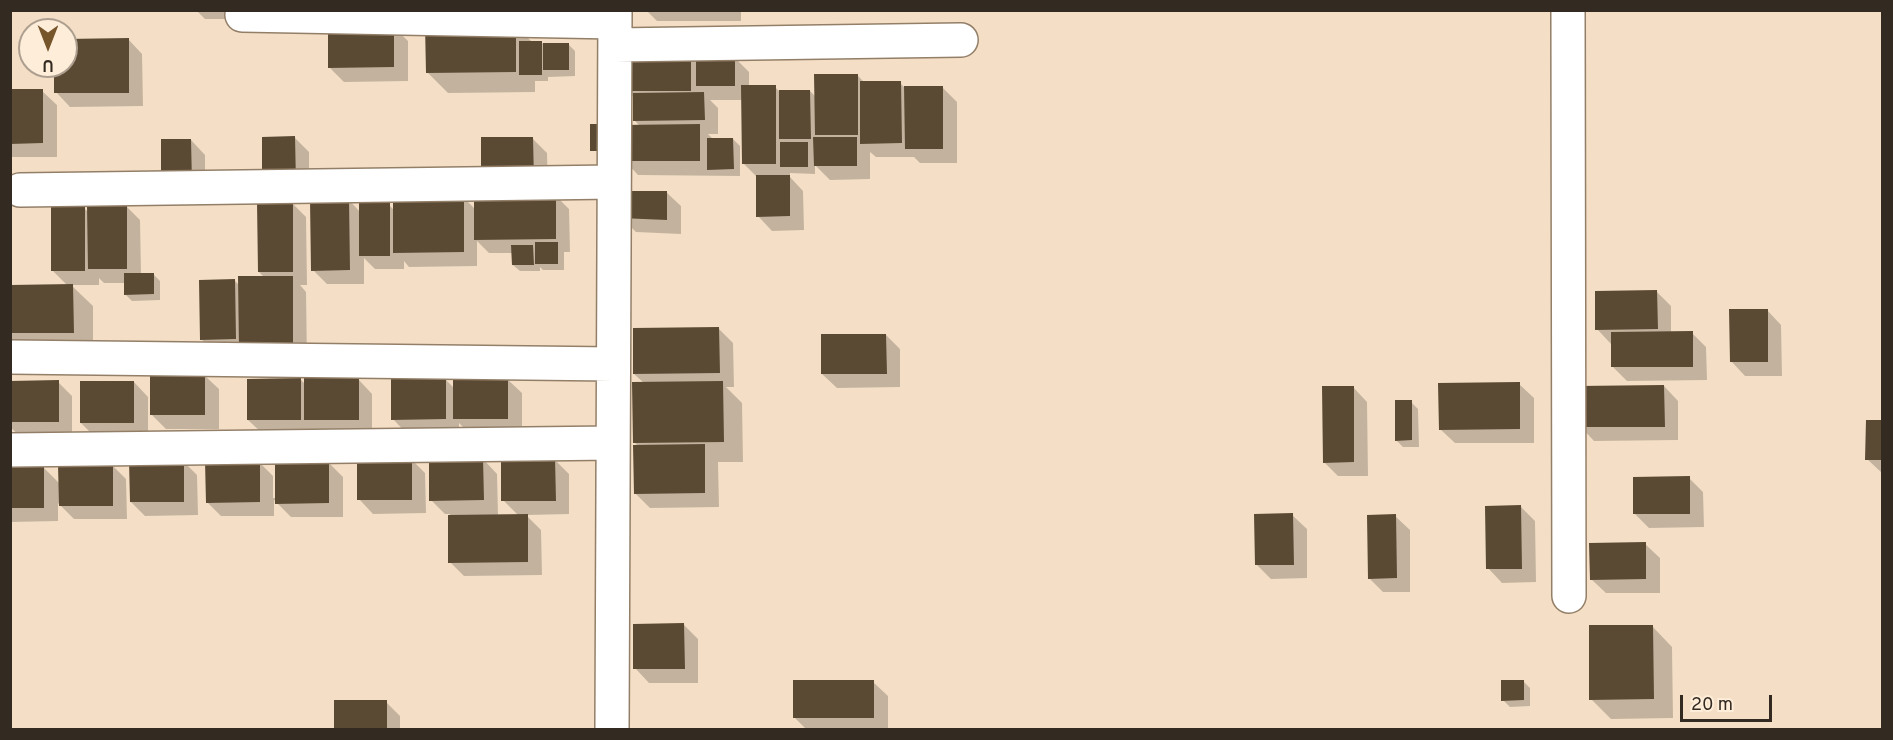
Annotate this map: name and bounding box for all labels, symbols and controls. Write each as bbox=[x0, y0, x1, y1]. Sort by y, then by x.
north arrow bbox=[18, 18, 78, 78]
text: U bbox=[42, 54, 54, 74]
scale bar bbox=[1683, 683, 1774, 721]
text: 20 m bbox=[1691, 694, 1733, 717]

